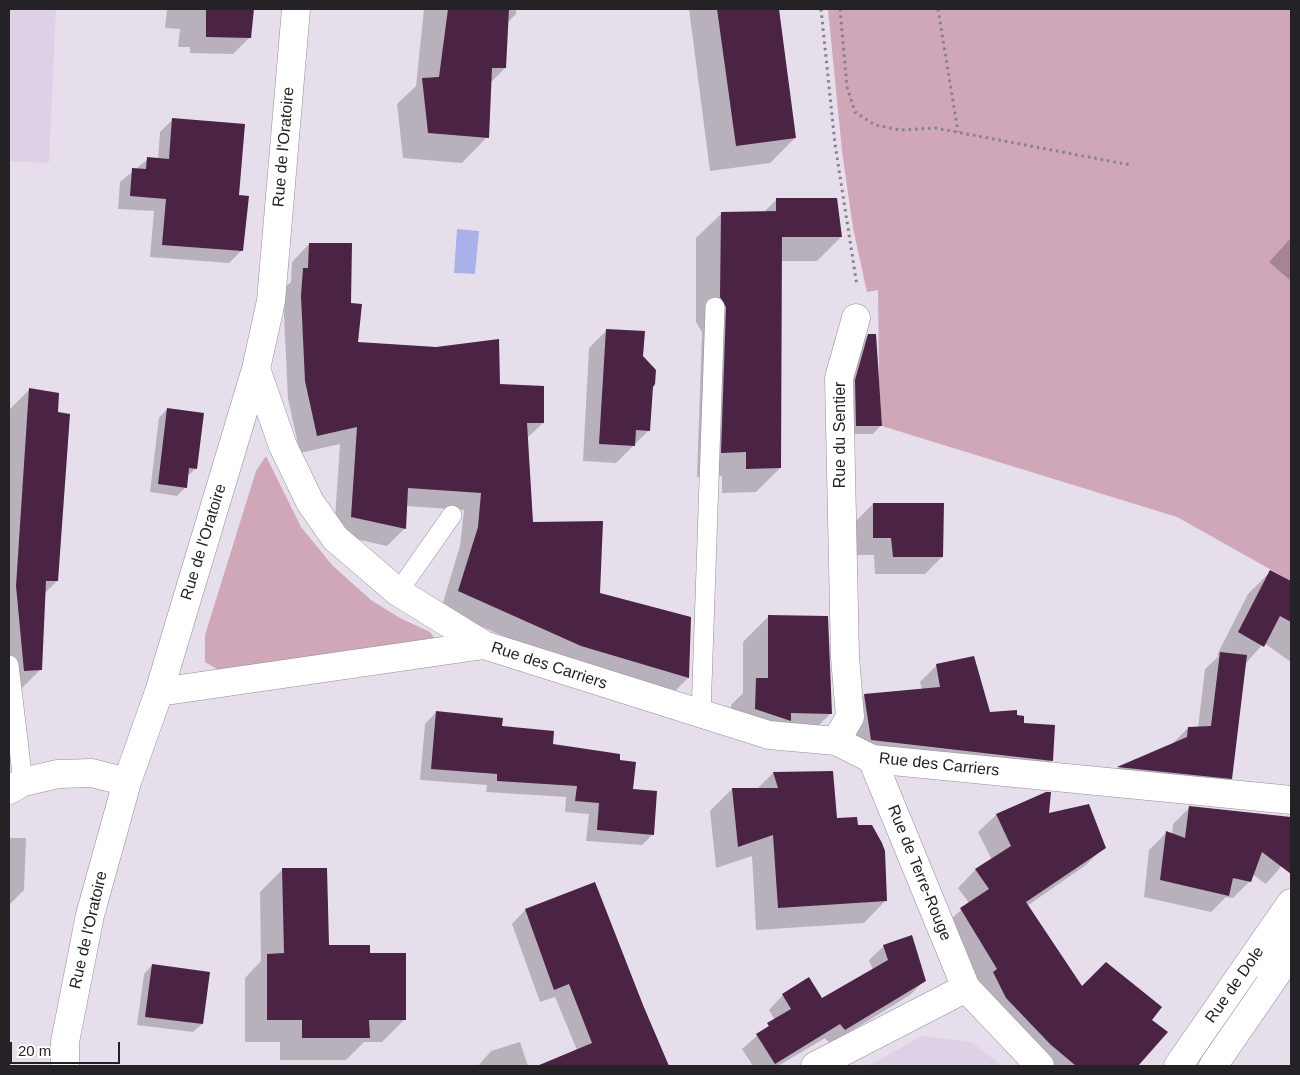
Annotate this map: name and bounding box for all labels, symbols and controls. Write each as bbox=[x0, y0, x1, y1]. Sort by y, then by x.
street label: Rue de l'Oratoire bbox=[269, 86, 299, 208]
street label: Rue du Sentier bbox=[831, 382, 851, 488]
street label: Rue de l'Oratoire bbox=[177, 482, 231, 602]
street label: Rue des Carriers bbox=[489, 638, 609, 694]
street label: Rue des Carriers bbox=[878, 749, 1000, 781]
street label: Rue de Terre-Rouge bbox=[883, 802, 955, 944]
street label: Rue de l'Oratoire bbox=[66, 869, 112, 991]
street label: Rue de Dole bbox=[1202, 943, 1268, 1027]
scale bar bbox=[12, 1032, 122, 1064]
text: 20 m bbox=[18, 1042, 51, 1059]

